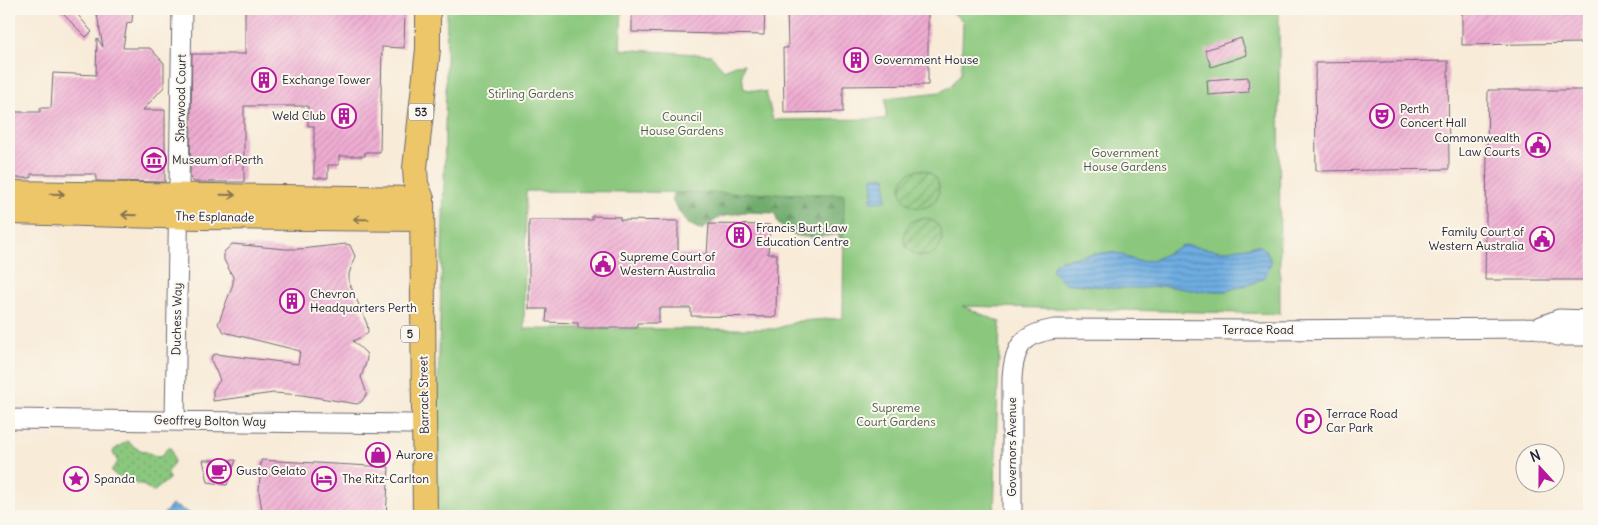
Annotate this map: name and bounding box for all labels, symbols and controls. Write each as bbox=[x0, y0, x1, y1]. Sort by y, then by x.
building icon: Government House bbox=[843, 47, 869, 73]
place label: Government House bbox=[874, 52, 979, 67]
street label: Sherwood Court bbox=[172, 54, 189, 142]
building icon: Exchange Tower bbox=[251, 67, 277, 93]
place label: Exchange Tower bbox=[282, 72, 371, 87]
park label: Stirling Gardens bbox=[488, 86, 574, 101]
place label: Perth Concert Hall bbox=[1400, 101, 1466, 130]
building icon: Weld Club bbox=[331, 103, 357, 129]
theatre icon: Perth Concert Hall bbox=[1369, 103, 1395, 129]
road number: 53 bbox=[408, 104, 434, 120]
place label: Weld Club bbox=[272, 108, 326, 123]
park label: Council House Gardens bbox=[640, 109, 724, 138]
place label: Commonwealth Law Courts bbox=[1434, 130, 1520, 159]
public building icon: Commonwealth Law Courts bbox=[1525, 132, 1551, 158]
park label: Government House Gardens bbox=[1083, 145, 1167, 174]
museum icon: Museum of Perth bbox=[141, 147, 167, 173]
place label: Museum of Perth bbox=[172, 152, 264, 167]
one-way arrow bbox=[49, 189, 65, 198]
one-way arrow bbox=[219, 191, 235, 200]
street label: The Esplanade bbox=[176, 208, 254, 225]
one-way arrow bbox=[122, 211, 138, 220]
one-way arrow bbox=[353, 214, 370, 224]
place label: Francis Burt Law Education Centre bbox=[756, 220, 849, 249]
building icon: Francis Burt Law Education Centre bbox=[726, 222, 752, 248]
place label: Family Court of Western Australia bbox=[1428, 224, 1525, 253]
public building icon: Family Court of Western Australia bbox=[1529, 226, 1555, 252]
place label: Supreme Court of Western Australia bbox=[620, 249, 716, 278]
public building icon: Supreme Court of Western Australia bbox=[590, 251, 616, 277]
street label: Duchess Way bbox=[168, 282, 185, 356]
place label: Chevron Headquarters Perth bbox=[310, 286, 417, 315]
building icon: Chevron Headquarters Perth bbox=[279, 288, 305, 314]
street label: Terrace Road bbox=[1222, 322, 1294, 337]
road number: 5 bbox=[401, 326, 419, 342]
street label: Barrack Street bbox=[415, 356, 432, 434]
street label: Governors Avenue bbox=[1004, 397, 1019, 497]
park label: Supreme Court Gardens bbox=[856, 400, 936, 429]
place label: Terrace Road Car Park bbox=[1326, 406, 1398, 435]
parking icon: Terrace Road Car Park bbox=[1296, 408, 1322, 434]
street label: Geoffrey Bolton Way bbox=[154, 412, 266, 429]
shop icon: Aurore bbox=[365, 442, 391, 468]
north arrow bbox=[1516, 442, 1566, 492]
text: N bbox=[1528, 446, 1543, 466]
place label: Aurore bbox=[396, 447, 433, 462]
cafe icon: Gusto Gelato bbox=[206, 458, 232, 484]
place label: Gusto Gelato bbox=[236, 463, 306, 478]
place icon: Spanda bbox=[63, 466, 89, 492]
hotel icon: The Ritz-Carlton bbox=[311, 466, 337, 492]
place label: Spanda bbox=[94, 471, 135, 486]
place label: The Ritz-Carlton bbox=[342, 471, 429, 486]

